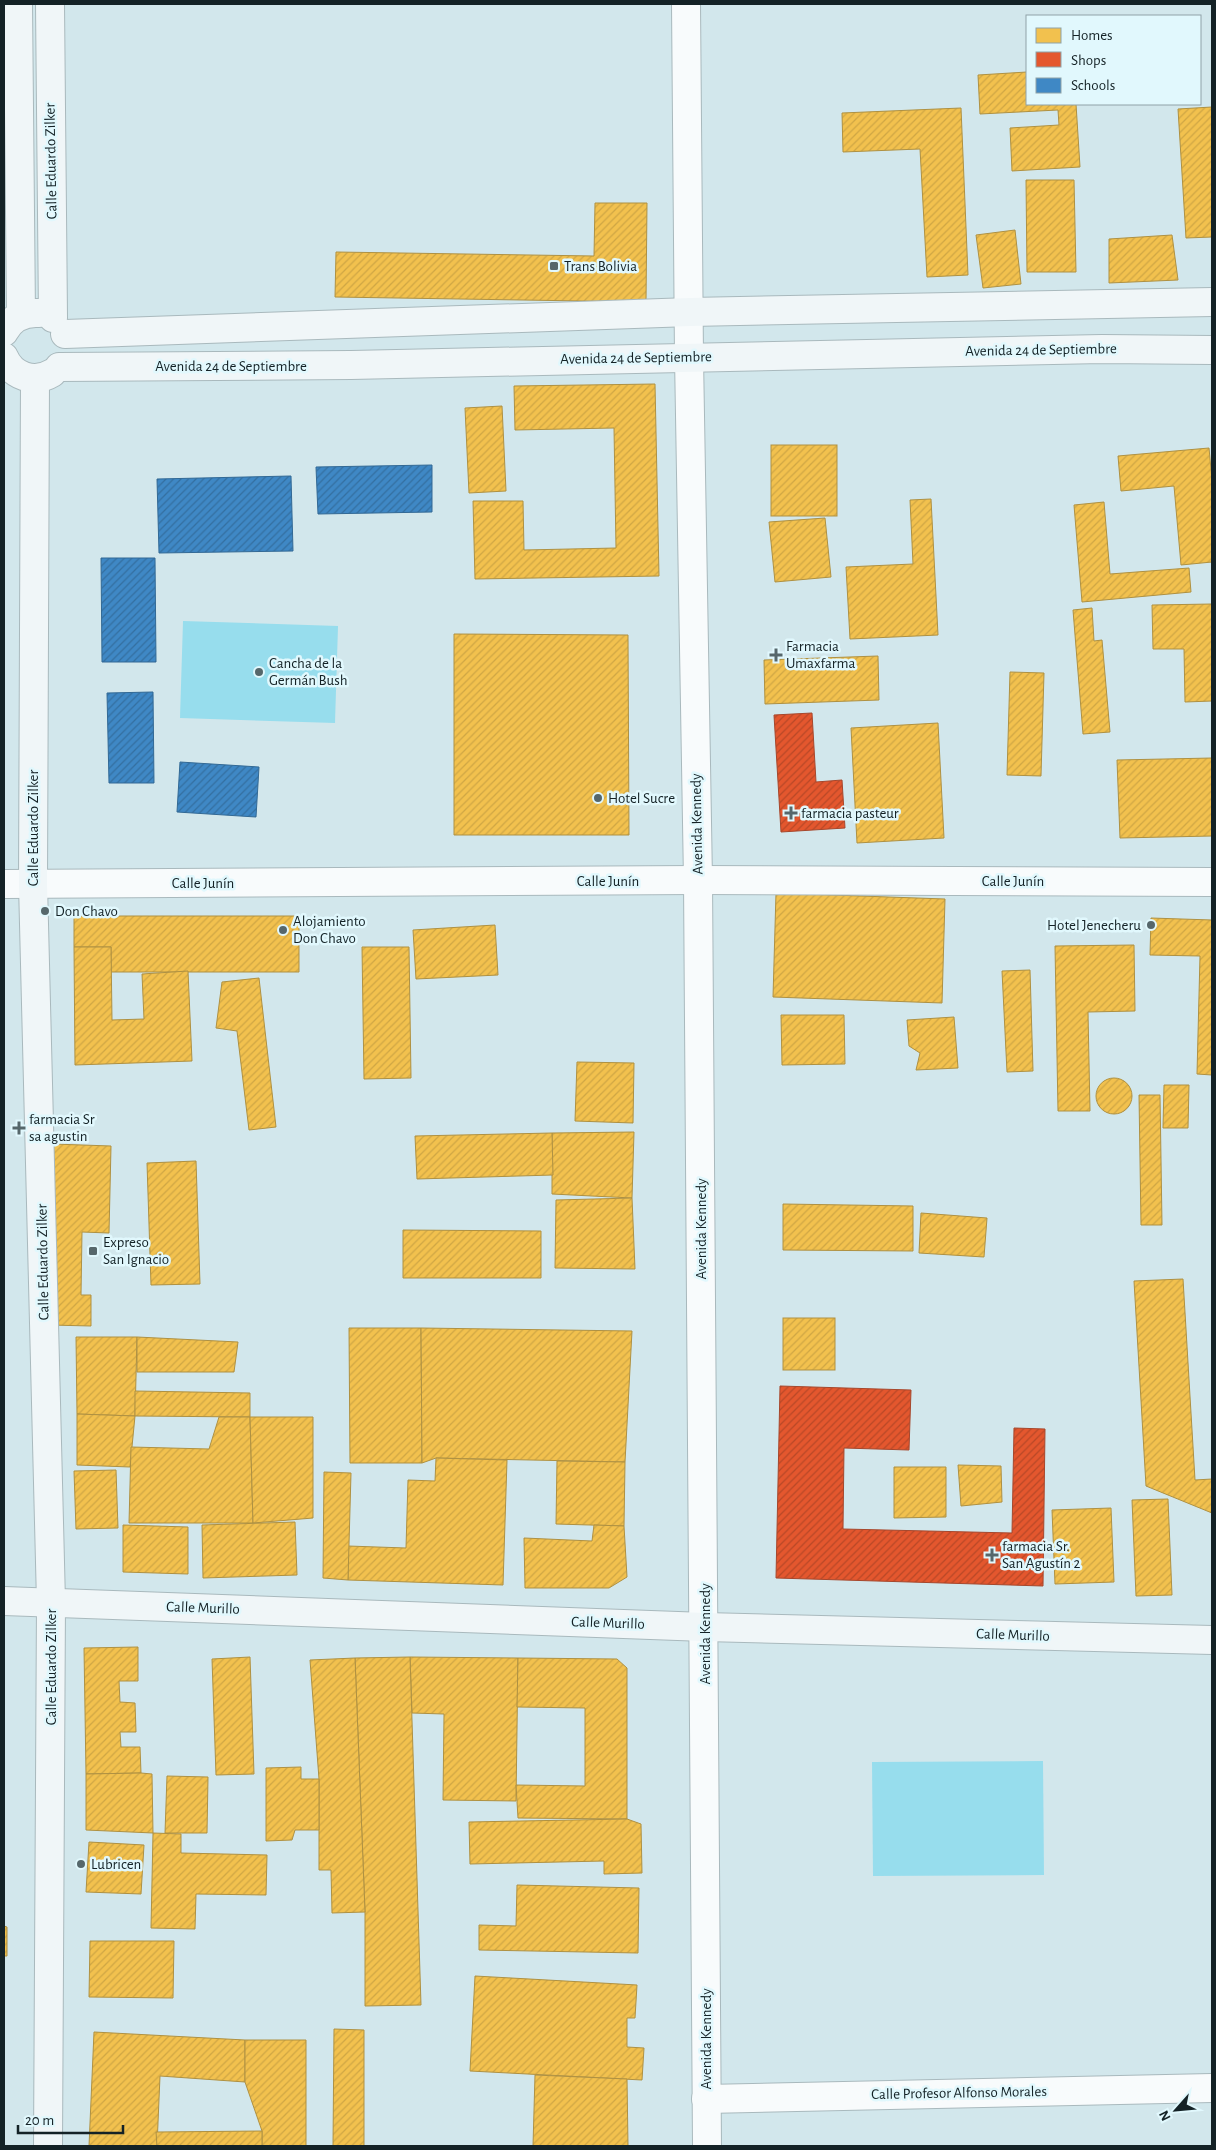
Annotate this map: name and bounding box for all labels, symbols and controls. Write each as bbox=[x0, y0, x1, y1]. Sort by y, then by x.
legend bbox=[1026, 15, 1201, 105]
text: Homes bbox=[1071, 28, 1113, 43]
text: Shops bbox=[1071, 53, 1106, 68]
text: Schools bbox=[1071, 78, 1115, 93]
street label: Calle Eduardo Zilker bbox=[42, 102, 60, 219]
place label: Trans Bolivia bbox=[564, 259, 637, 274]
marker: Trans Bolivia bbox=[548, 260, 560, 272]
street label: Avenida 24 de Septiembre bbox=[965, 341, 1117, 359]
street label: Avenida 24 de Septiembre bbox=[560, 349, 712, 367]
street label: Avenida 24 de Septiembre bbox=[155, 359, 307, 374]
place label: Farmacia Umaxfarma bbox=[786, 639, 856, 671]
marker: Farmacia Umaxfarma bbox=[770, 649, 782, 661]
place label: Cancha de la Germán Bush bbox=[269, 656, 348, 688]
marker: Cancha de la Germán Bush bbox=[253, 666, 265, 678]
street label: Calle Eduardo Zilker bbox=[26, 770, 41, 886]
street label: Avenida Kennedy bbox=[689, 773, 705, 875]
place label: Hotel Sucre bbox=[608, 791, 675, 806]
marker: Hotel Sucre bbox=[592, 792, 604, 804]
place label: farmacia pasteur bbox=[801, 806, 899, 821]
marker: farmacia pasteur bbox=[785, 807, 797, 819]
street label: Calle Junín bbox=[577, 874, 639, 889]
street label: Calle Junín bbox=[982, 874, 1044, 889]
street label: Calle Junín bbox=[172, 876, 234, 891]
place label: Don Chavo bbox=[55, 904, 118, 919]
marker: Don Chavo bbox=[39, 905, 51, 917]
place label: Alojamiento Don Chavo bbox=[293, 914, 366, 946]
place label: Hotel Jenecheru bbox=[1047, 918, 1141, 933]
marker: Hotel Jenecheru bbox=[1145, 919, 1157, 931]
marker: Alojamiento Don Chavo bbox=[277, 924, 289, 936]
place label: farmacia Sr sa agustin bbox=[29, 1112, 95, 1144]
marker: farmacia Sr sa agustin bbox=[13, 1122, 25, 1134]
street label: Avenida Kennedy bbox=[694, 1178, 709, 1280]
street label: Calle Eduardo Zilker bbox=[34, 1203, 52, 1320]
place label: Expreso San Ignacio bbox=[103, 1235, 169, 1267]
marker: Expreso San Ignacio bbox=[87, 1245, 99, 1257]
place label: farmacia Sr. San Agustín 2 bbox=[1002, 1539, 1081, 1571]
marker: farmacia Sr. San Agustín 2 bbox=[986, 1549, 998, 1561]
street label: Avenida Kennedy bbox=[698, 1583, 713, 1685]
street label: Calle Murillo bbox=[166, 1599, 240, 1617]
street label: Calle Eduardo Zilker bbox=[44, 1609, 59, 1725]
street label: Calle Murillo bbox=[571, 1614, 645, 1632]
street label: Calle Murillo bbox=[976, 1626, 1050, 1644]
place label: Lubricen bbox=[91, 1857, 141, 1872]
marker: Lubricen bbox=[75, 1858, 87, 1870]
street label: Avenida Kennedy bbox=[699, 1988, 714, 2090]
street label: Calle Profesor Alfonso Morales bbox=[871, 2084, 1047, 2102]
north arrow bbox=[1151, 2085, 1201, 2135]
scale bar bbox=[18, 2102, 122, 2134]
text: N bbox=[1157, 2108, 1174, 2123]
text: 20 m bbox=[25, 2113, 54, 2128]

